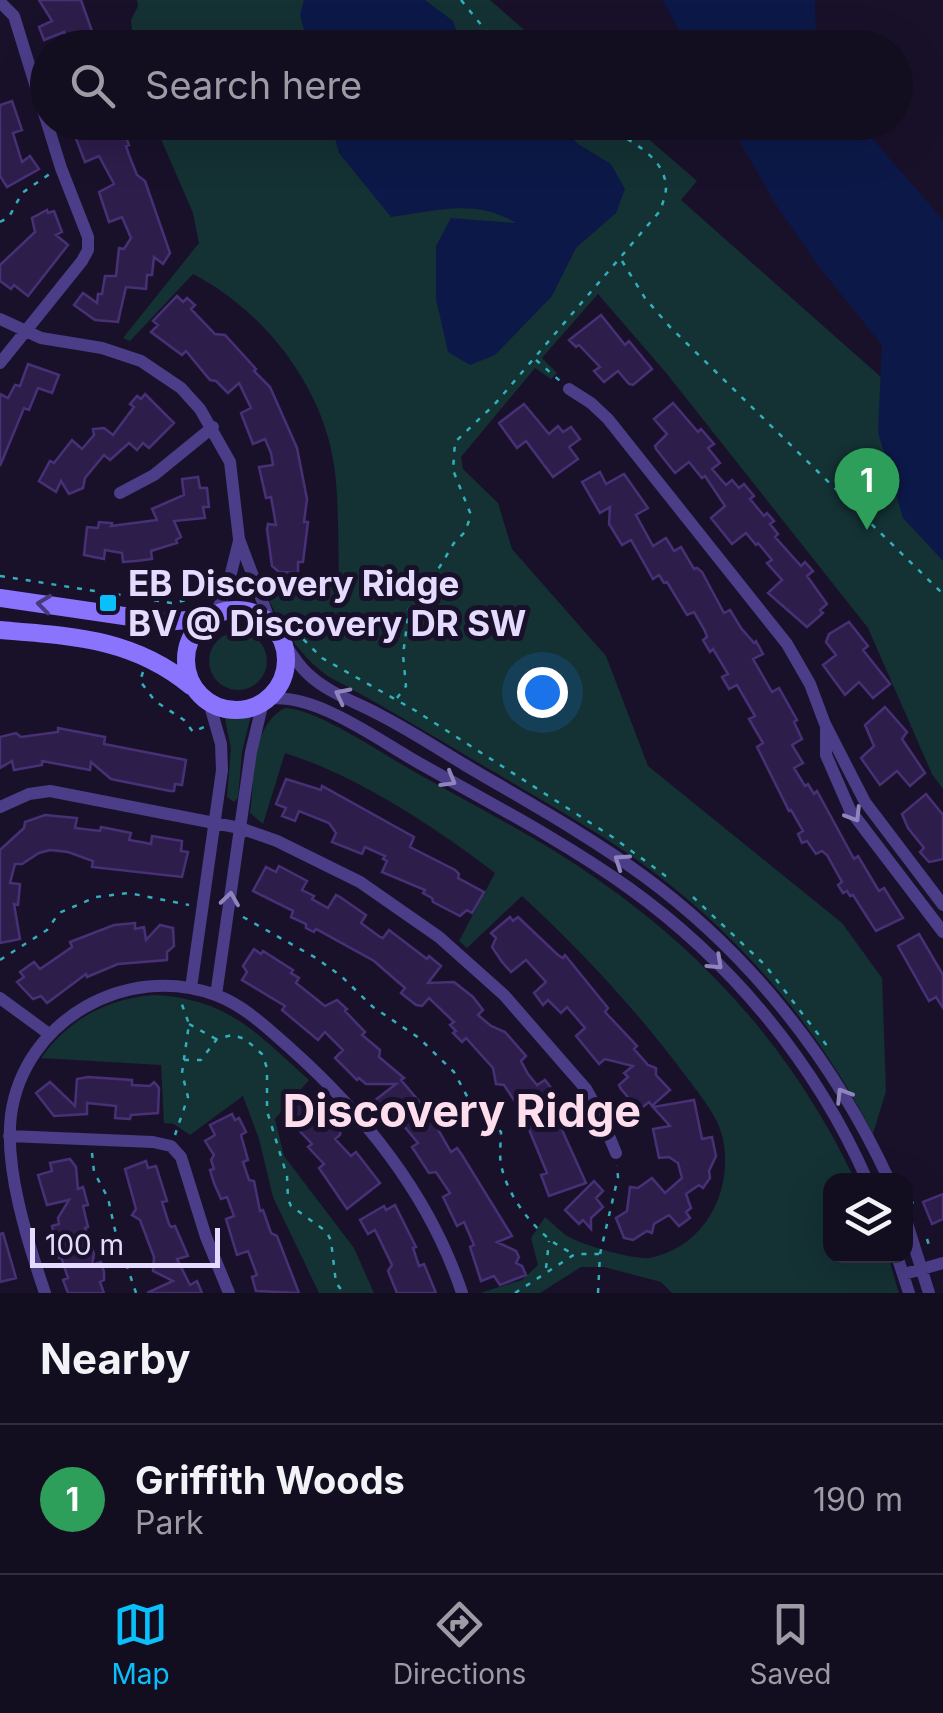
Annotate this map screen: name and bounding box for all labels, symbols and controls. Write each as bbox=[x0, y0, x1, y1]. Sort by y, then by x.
search box bbox=[30, 30, 913, 140]
icon: search bbox=[65, 58, 120, 113]
text: Search here bbox=[145, 62, 362, 108]
pin: 1 bbox=[834, 448, 900, 530]
place label: EB Discovery Ridge BV @ Discovery DR SW bbox=[128, 562, 526, 644]
marker: EB Discovery Ridge BV @ Discovery DR SW bbox=[97, 592, 119, 614]
one-way arrow bbox=[36, 594, 52, 615]
your location bbox=[517, 667, 568, 718]
one-way arrow bbox=[334, 688, 352, 707]
one-way arrow bbox=[438, 768, 456, 787]
one-way arrow bbox=[842, 804, 861, 822]
one-way arrow bbox=[614, 854, 632, 873]
one-way arrow bbox=[218, 890, 239, 907]
one-way arrow bbox=[705, 951, 723, 969]
district label: Discovery Ridge bbox=[283, 1083, 641, 1138]
one-way arrow bbox=[836, 1087, 855, 1105]
map controls bbox=[823, 1173, 913, 1263]
button: layers bbox=[823, 1173, 913, 1263]
scale bar bbox=[30, 1223, 220, 1268]
text: 100 m bbox=[45, 1228, 124, 1262]
text: Nearby bbox=[40, 1333, 191, 1384]
text: Griffith Woods bbox=[135, 1457, 405, 1503]
text: 1 bbox=[66, 1480, 79, 1519]
text: 190 m bbox=[813, 1480, 903, 1519]
text: Park bbox=[135, 1503, 204, 1542]
tab: Map bbox=[112, 1597, 170, 1691]
tab: Directions bbox=[393, 1597, 526, 1691]
tab: Saved bbox=[749, 1597, 831, 1691]

